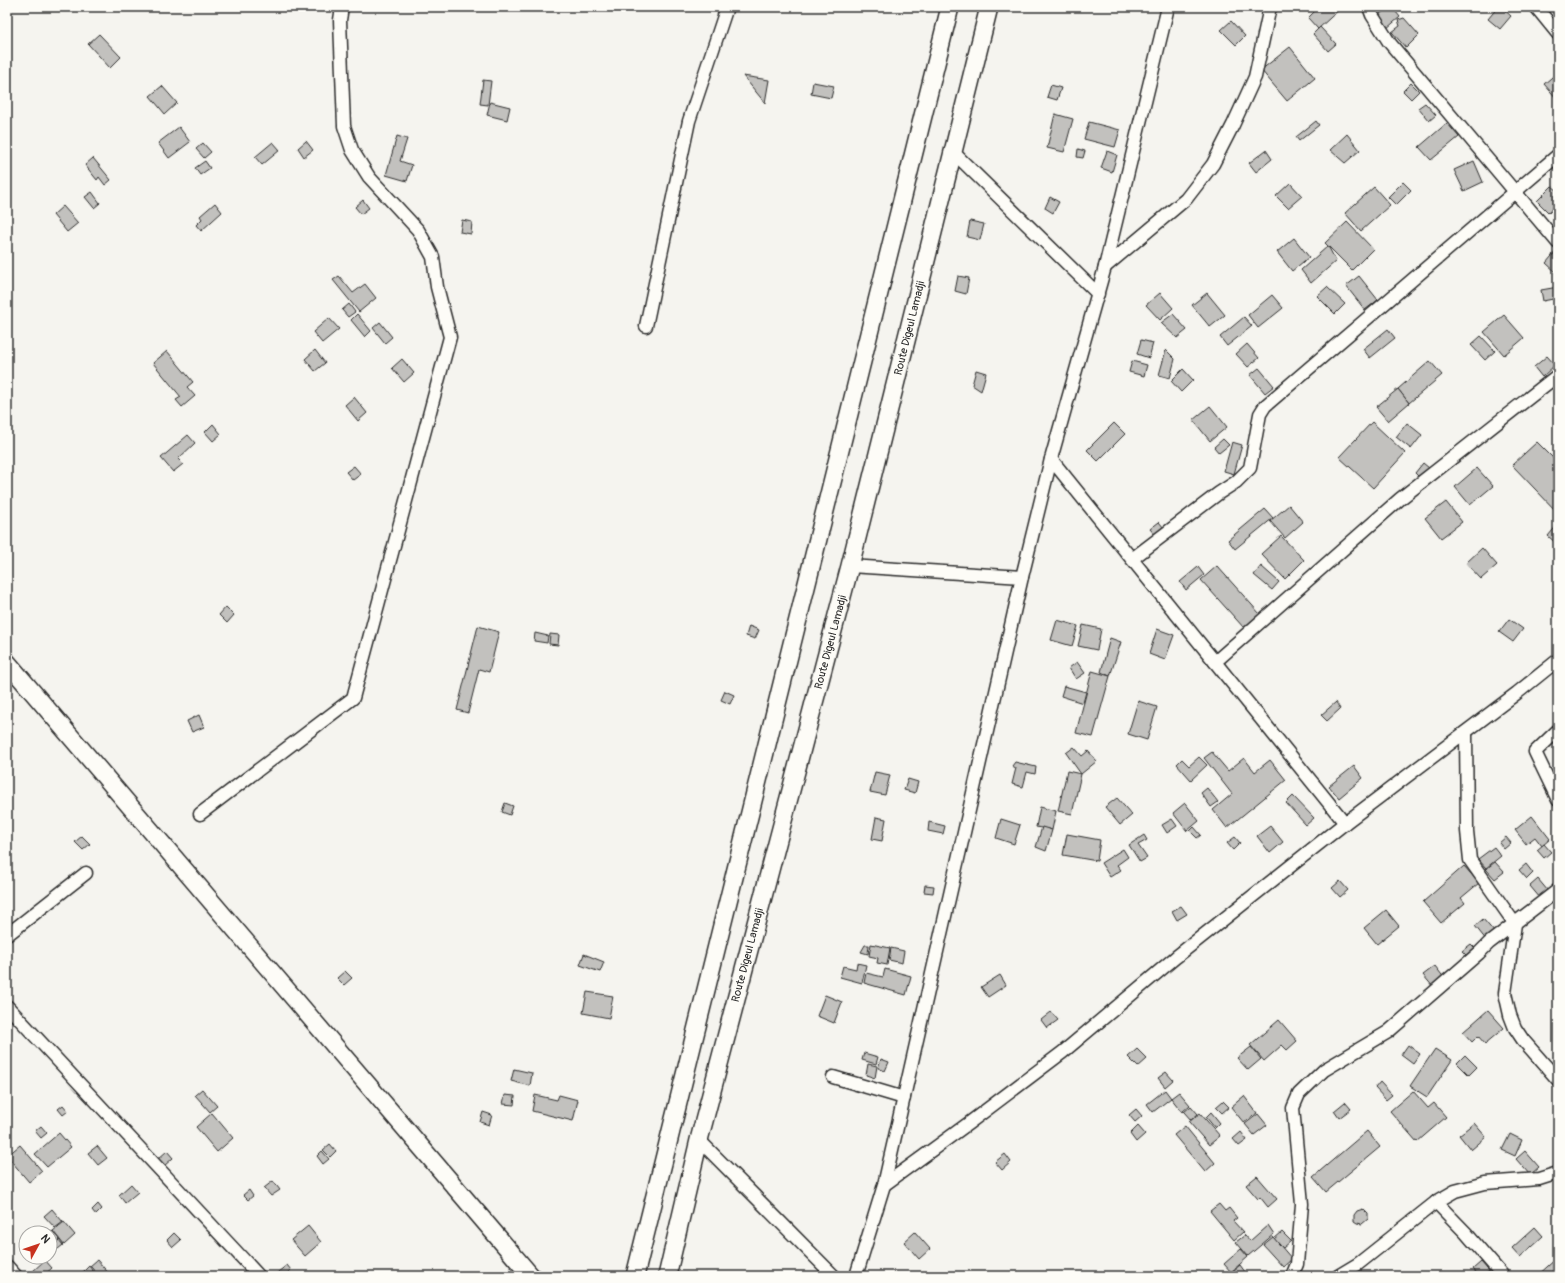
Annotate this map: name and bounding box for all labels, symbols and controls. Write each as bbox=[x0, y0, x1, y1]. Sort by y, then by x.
street label: Route Digeul Lamadji bbox=[892, 280, 927, 377]
street label: Route Digeul Lamadji bbox=[812, 594, 849, 690]
street label: Route Digeul Lamadji bbox=[729, 907, 766, 1003]
north arrow bbox=[18, 1225, 58, 1265]
text: N bbox=[38, 1232, 53, 1246]

